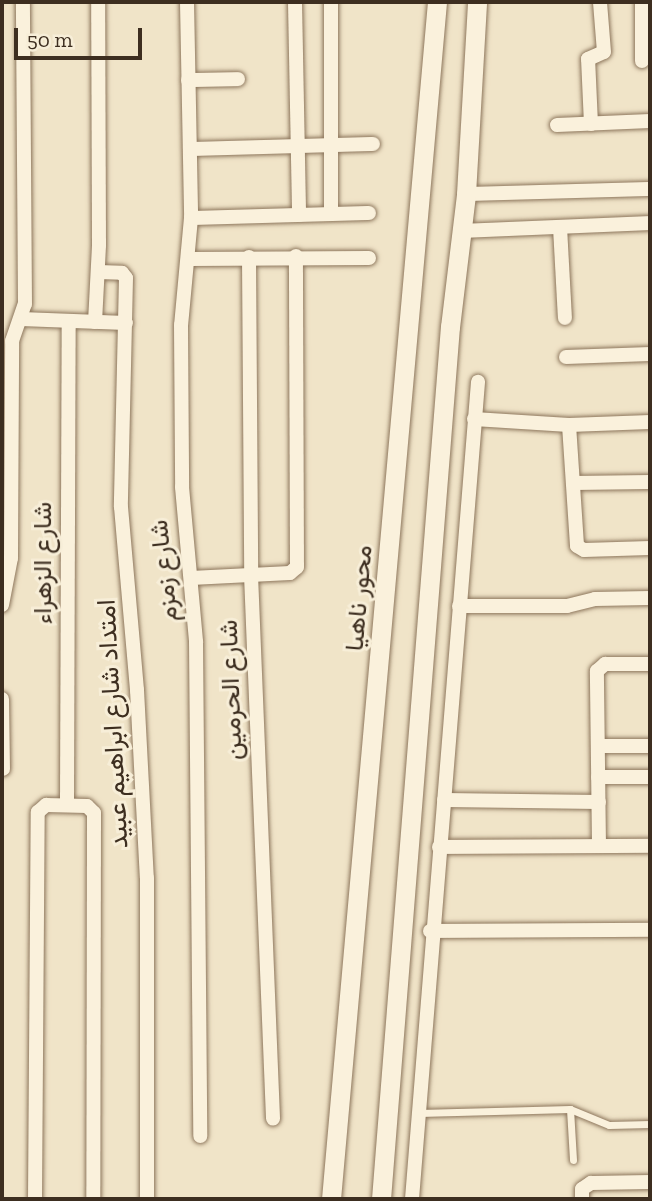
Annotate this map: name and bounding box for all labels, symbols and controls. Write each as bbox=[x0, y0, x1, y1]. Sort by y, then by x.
scale bar bbox=[18, 14, 145, 58]
text: 50 m bbox=[27, 27, 73, 52]
street label: شارع الزهراء bbox=[27, 502, 59, 624]
street label: شارع زمزم bbox=[143, 518, 185, 624]
street label: محور ناهيا bbox=[339, 544, 379, 652]
street label: امتداد شارع ابراهيم عبيد bbox=[91, 599, 135, 849]
street label: شارع الحرمين bbox=[213, 619, 249, 761]

